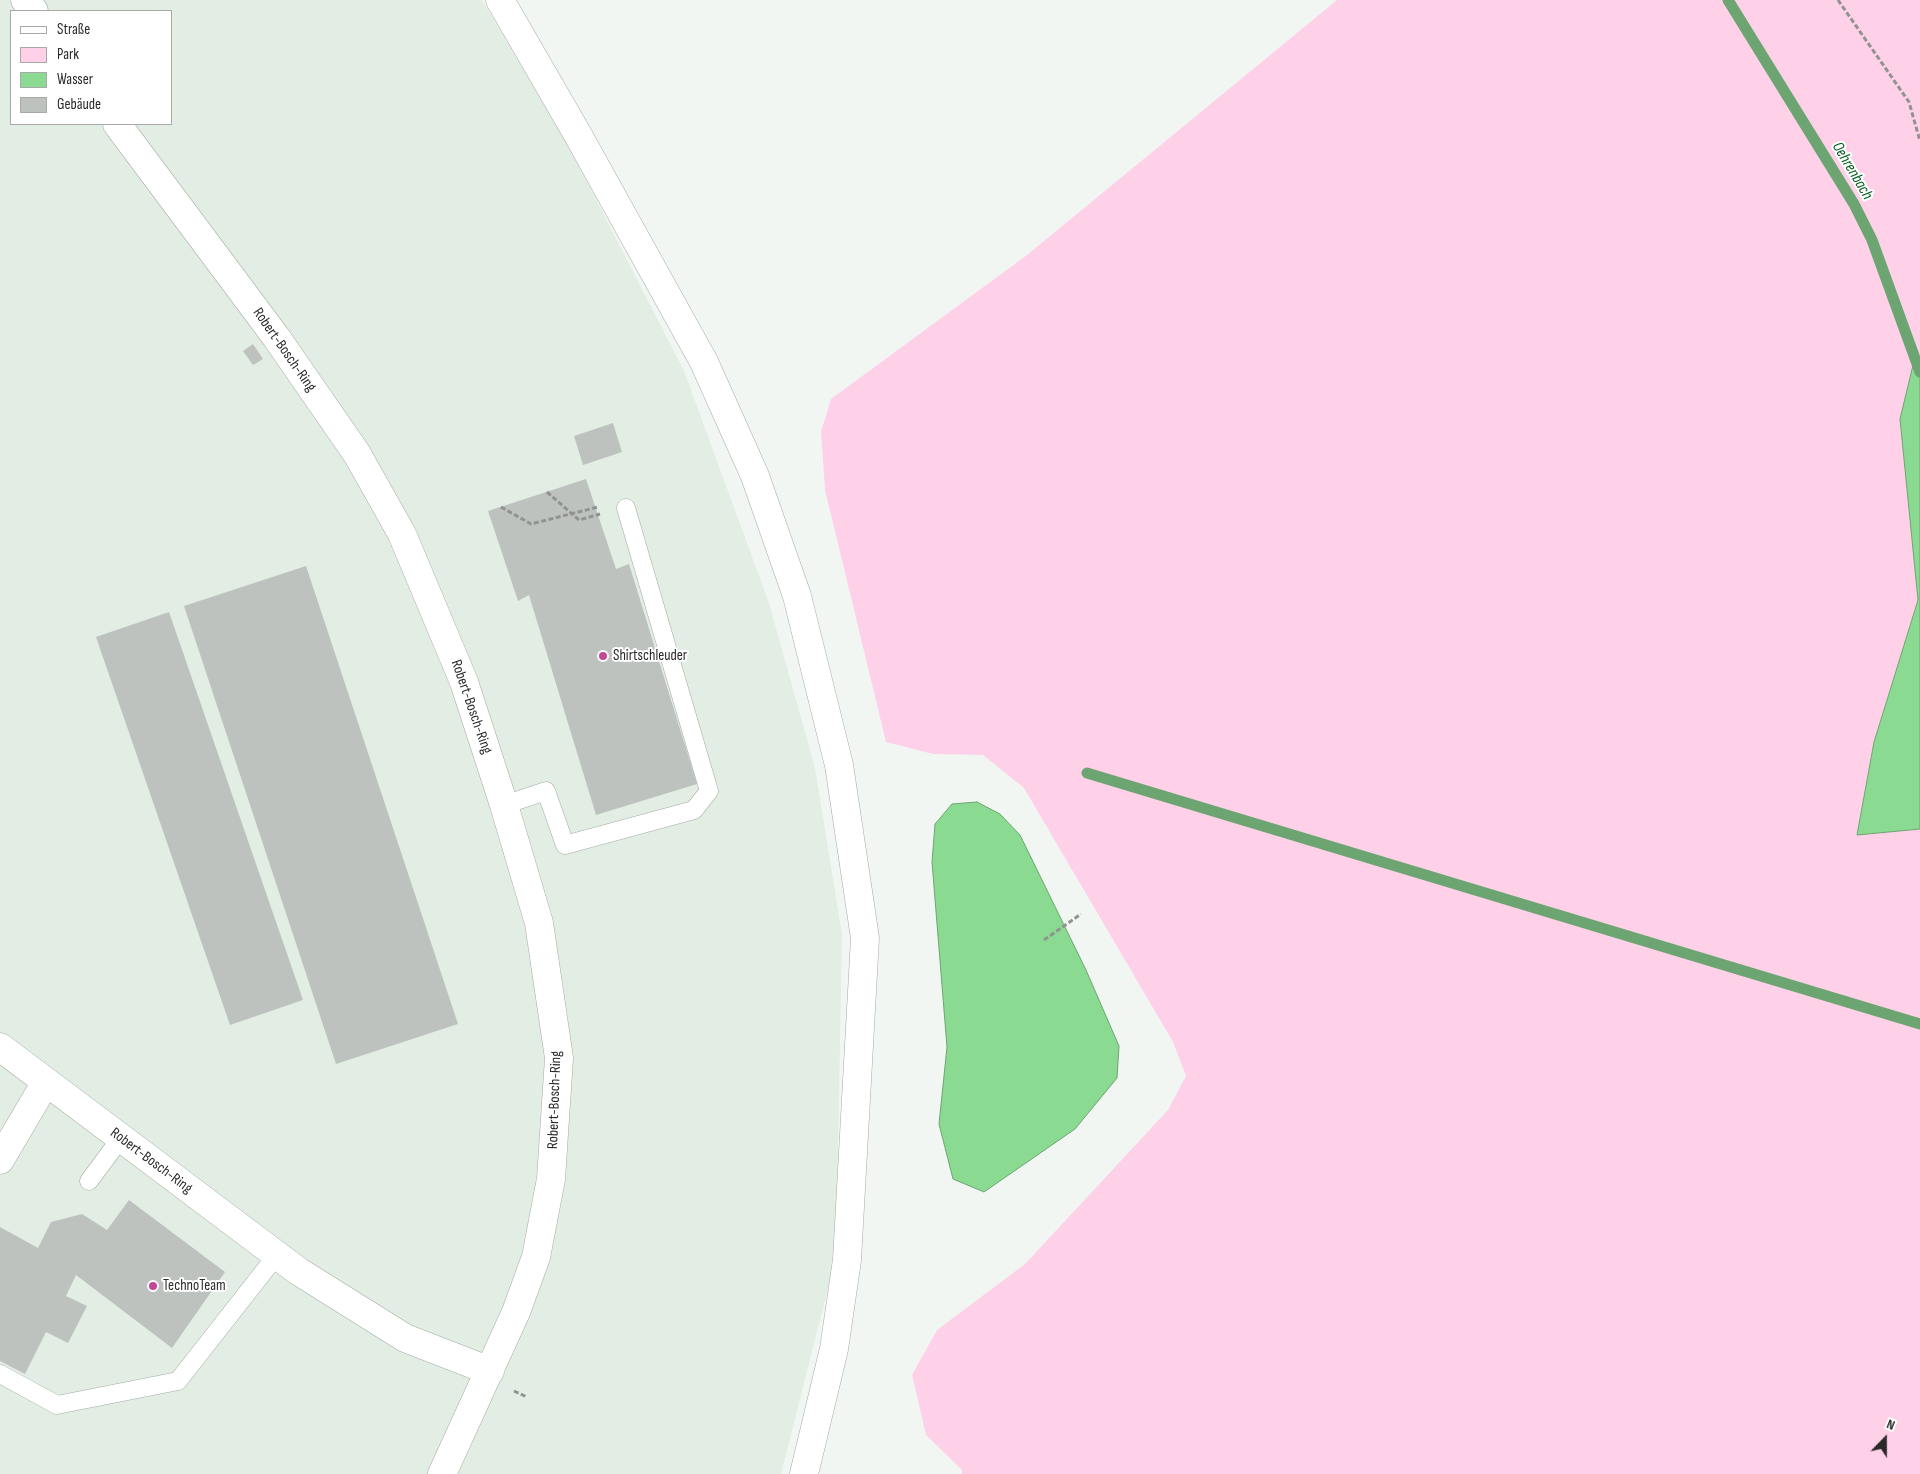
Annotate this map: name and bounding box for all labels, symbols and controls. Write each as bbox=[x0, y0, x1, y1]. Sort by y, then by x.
legend bbox=[10, 10, 172, 125]
text: Straße bbox=[57, 20, 90, 39]
text: Park bbox=[57, 45, 79, 64]
text: Wasser bbox=[57, 70, 93, 89]
text: Gebäude bbox=[57, 95, 101, 114]
water label: Oehrenbach bbox=[1827, 139, 1877, 203]
street label: Robert-Bosch-Ring bbox=[248, 305, 320, 395]
place label: Shirtschleuder bbox=[613, 647, 687, 665]
marker: Shirtschleuder bbox=[597, 650, 609, 662]
street label: Robert-Bosch-Ring bbox=[447, 658, 495, 756]
street label: Robert-Bosch-Ring bbox=[544, 1051, 566, 1149]
street label: Robert-Bosch-Ring bbox=[106, 1124, 196, 1198]
place label: TechnoTeam bbox=[163, 1277, 226, 1295]
marker: TechnoTeam bbox=[147, 1280, 159, 1292]
north arrow bbox=[1860, 1414, 1910, 1464]
text: N bbox=[1884, 1415, 1897, 1434]

